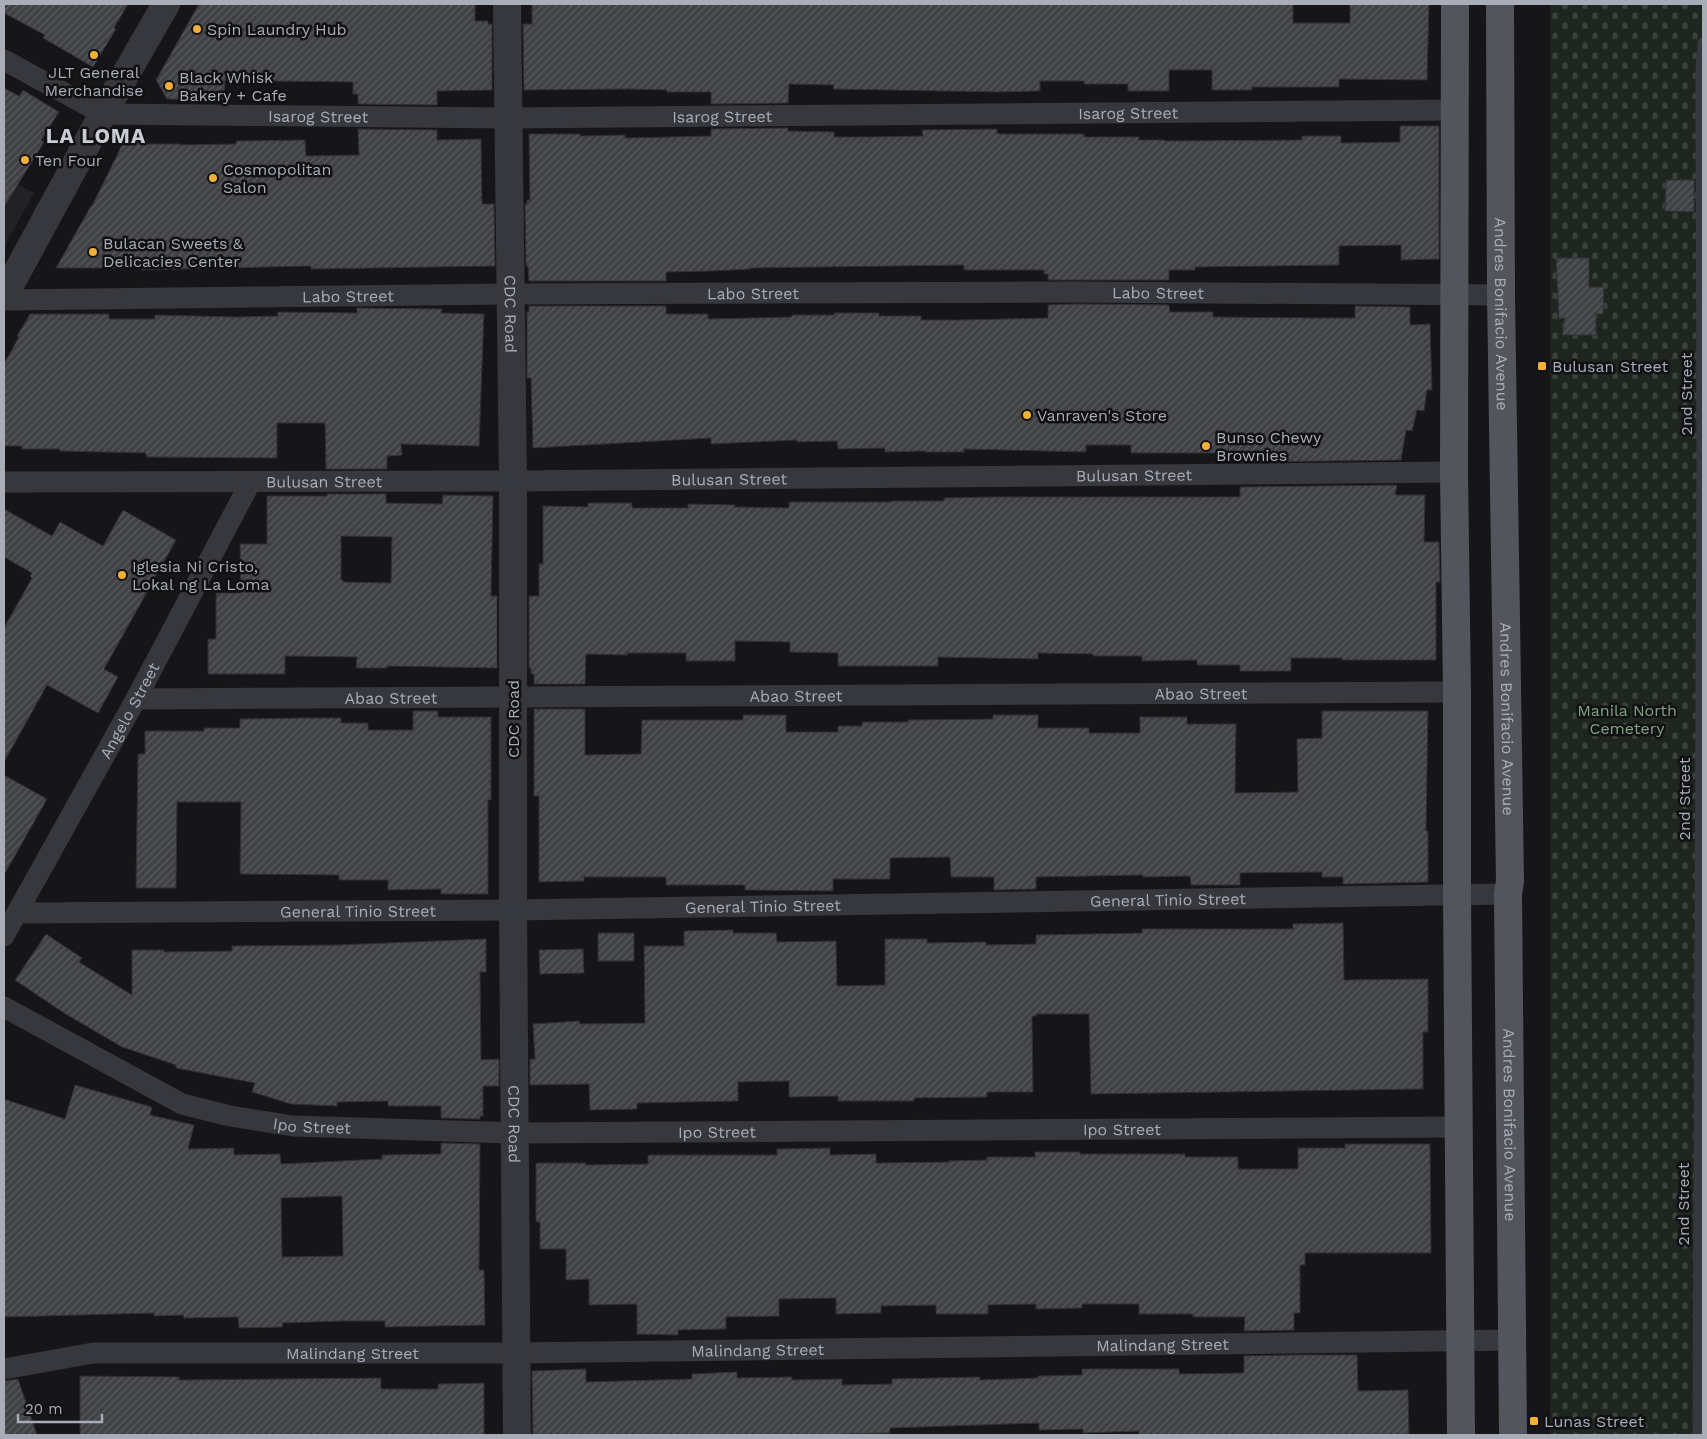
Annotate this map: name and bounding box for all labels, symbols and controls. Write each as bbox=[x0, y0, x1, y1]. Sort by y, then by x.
place label: Spin Laundry Hub bbox=[207, 20, 347, 39]
marker: Spin Laundry Hub bbox=[191, 23, 203, 35]
marker: JLT General Merchandise bbox=[88, 49, 100, 61]
place label: JLT General Merchandise bbox=[45, 63, 143, 100]
place label: Black Whisk Bakery + Cafe bbox=[179, 68, 287, 105]
marker: Black Whisk Bakery + Cafe bbox=[163, 80, 175, 92]
street label: Isarog Street bbox=[1078, 103, 1179, 123]
street label: Isarog Street bbox=[268, 106, 369, 126]
street label: Isarog Street bbox=[672, 106, 773, 126]
district label: LA LOMA bbox=[46, 123, 146, 148]
place label: Ten Four bbox=[35, 151, 103, 170]
marker: Ten Four bbox=[19, 154, 31, 166]
place label: Cosmopolitan Salon bbox=[223, 160, 331, 197]
marker: Cosmopolitan Salon bbox=[207, 172, 219, 184]
street label: Andres Bonifacio Avenue bbox=[1491, 217, 1512, 411]
place label: Bulacan Sweets & Delicacies Center bbox=[103, 234, 244, 271]
marker: Bulacan Sweets & Delicacies Center bbox=[87, 246, 99, 258]
street label: CDC Road bbox=[501, 275, 521, 353]
street label: Labo Street bbox=[707, 283, 799, 303]
street label: Labo Street bbox=[1112, 283, 1204, 302]
street label: Labo Street bbox=[302, 286, 394, 306]
street label: 2nd Street bbox=[1677, 352, 1696, 435]
place label: Bulusan Street bbox=[1552, 357, 1668, 376]
marker: Bulusan Street bbox=[1536, 360, 1548, 372]
place label: Vanraven's Store bbox=[1037, 406, 1167, 425]
marker: Vanraven's Store bbox=[1021, 409, 1033, 421]
place label: Bunso Chewy Brownies bbox=[1216, 428, 1322, 465]
marker: Bunso Chewy Brownies bbox=[1200, 440, 1212, 452]
street label: Bulusan Street bbox=[1076, 465, 1192, 485]
street label: Bulusan Street bbox=[671, 469, 787, 489]
street label: Bulusan Street bbox=[266, 472, 382, 491]
place label: Iglesia Ni Cristo, Lokal ng La Loma bbox=[132, 557, 270, 594]
marker: Iglesia Ni Cristo, Lokal ng La Loma bbox=[116, 569, 128, 581]
street label: Andres Bonifacio Avenue bbox=[1497, 622, 1518, 816]
street label: Angelo Street bbox=[95, 659, 163, 762]
street label: CDC Road bbox=[504, 680, 523, 758]
street label: Abao Street bbox=[1154, 684, 1248, 703]
street label: Abao Street bbox=[749, 686, 843, 705]
street label: Abao Street bbox=[344, 688, 438, 707]
park label: Manila North Cemetery bbox=[1577, 701, 1677, 738]
street label: 2nd Street bbox=[1675, 757, 1694, 840]
street label: General Tinio Street bbox=[1090, 889, 1246, 910]
street label: General Tinio Street bbox=[685, 895, 841, 917]
street label: General Tinio Street bbox=[280, 901, 436, 921]
street label: Andres Bonifacio Avenue bbox=[1500, 1028, 1521, 1222]
street label: CDC Road bbox=[505, 1085, 524, 1163]
street label: Ipo Street bbox=[272, 1113, 352, 1137]
street label: Ipo Street bbox=[1083, 1119, 1161, 1139]
street label: Ipo Street bbox=[678, 1122, 756, 1141]
street label: 2nd Street bbox=[1674, 1162, 1693, 1245]
street label: Malindang Street bbox=[1096, 1334, 1229, 1355]
street label: Malindang Street bbox=[691, 1339, 824, 1360]
street label: Malindang Street bbox=[286, 1344, 419, 1363]
scale bar bbox=[18, 1392, 101, 1424]
text: 20 m bbox=[25, 1400, 63, 1418]
place label: Lunas Street bbox=[1544, 1412, 1645, 1431]
marker: Lunas Street bbox=[1528, 1415, 1540, 1427]

